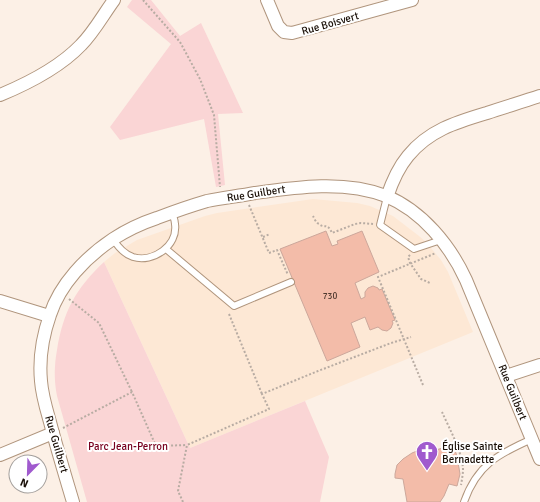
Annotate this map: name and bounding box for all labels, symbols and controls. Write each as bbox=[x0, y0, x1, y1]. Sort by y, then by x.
street label: Rue Boisvert bbox=[300, 9, 360, 38]
street label: Rue Guilbert bbox=[226, 182, 286, 205]
house number: 730 bbox=[323, 291, 337, 302]
street label: Rue Guilbert bbox=[495, 362, 530, 422]
street label: Rue Guilbert bbox=[42, 414, 71, 474]
church icon: Église Sainte Bernadette bbox=[414, 439, 440, 472]
place label: Église Sainte Bernadette bbox=[442, 439, 503, 466]
park label: Parc Jean-Perron bbox=[88, 440, 168, 453]
north arrow bbox=[8, 454, 48, 494]
text: N bbox=[18, 475, 30, 490]

